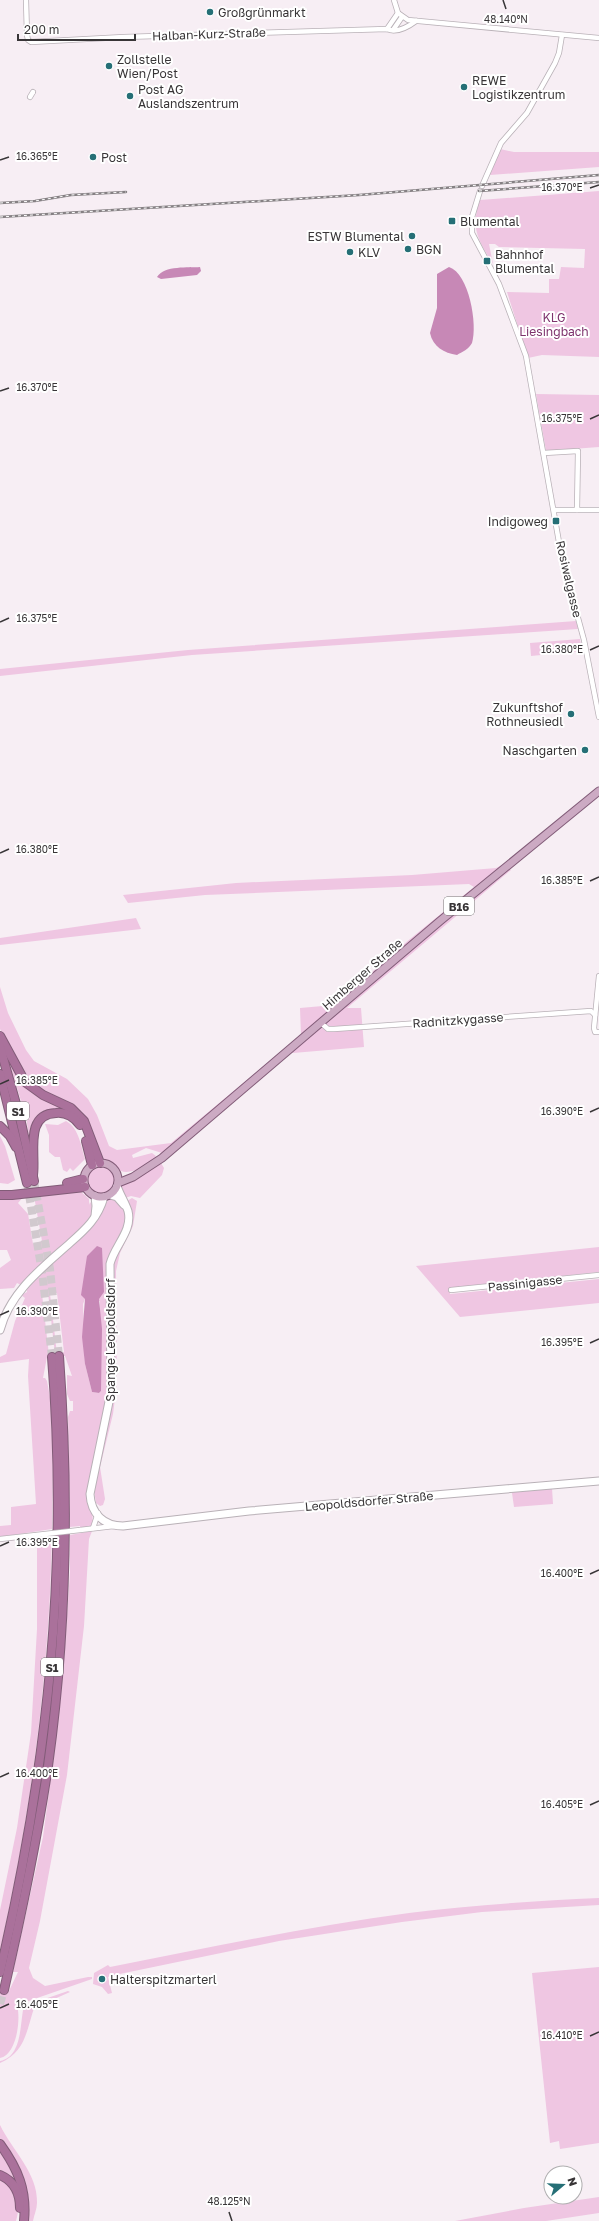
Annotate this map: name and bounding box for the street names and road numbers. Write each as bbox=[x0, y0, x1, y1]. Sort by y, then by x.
street label: Halban-Kurz-Straße bbox=[152, 25, 266, 43]
street label: Rosiwalgasse bbox=[553, 539, 585, 619]
road number: B16 bbox=[444, 897, 474, 915]
street label: Himberger Straße bbox=[319, 935, 405, 1013]
street label: Radnitzkygasse bbox=[412, 1009, 504, 1031]
road number: S1 bbox=[7, 1102, 29, 1120]
street label: Passinigasse bbox=[487, 1272, 563, 1294]
street label: Spange Leopoldsdorf bbox=[103, 1278, 118, 1402]
street label: Leopoldsdorfer Straße bbox=[304, 1488, 434, 1514]
road number: S1 bbox=[41, 1658, 63, 1676]

